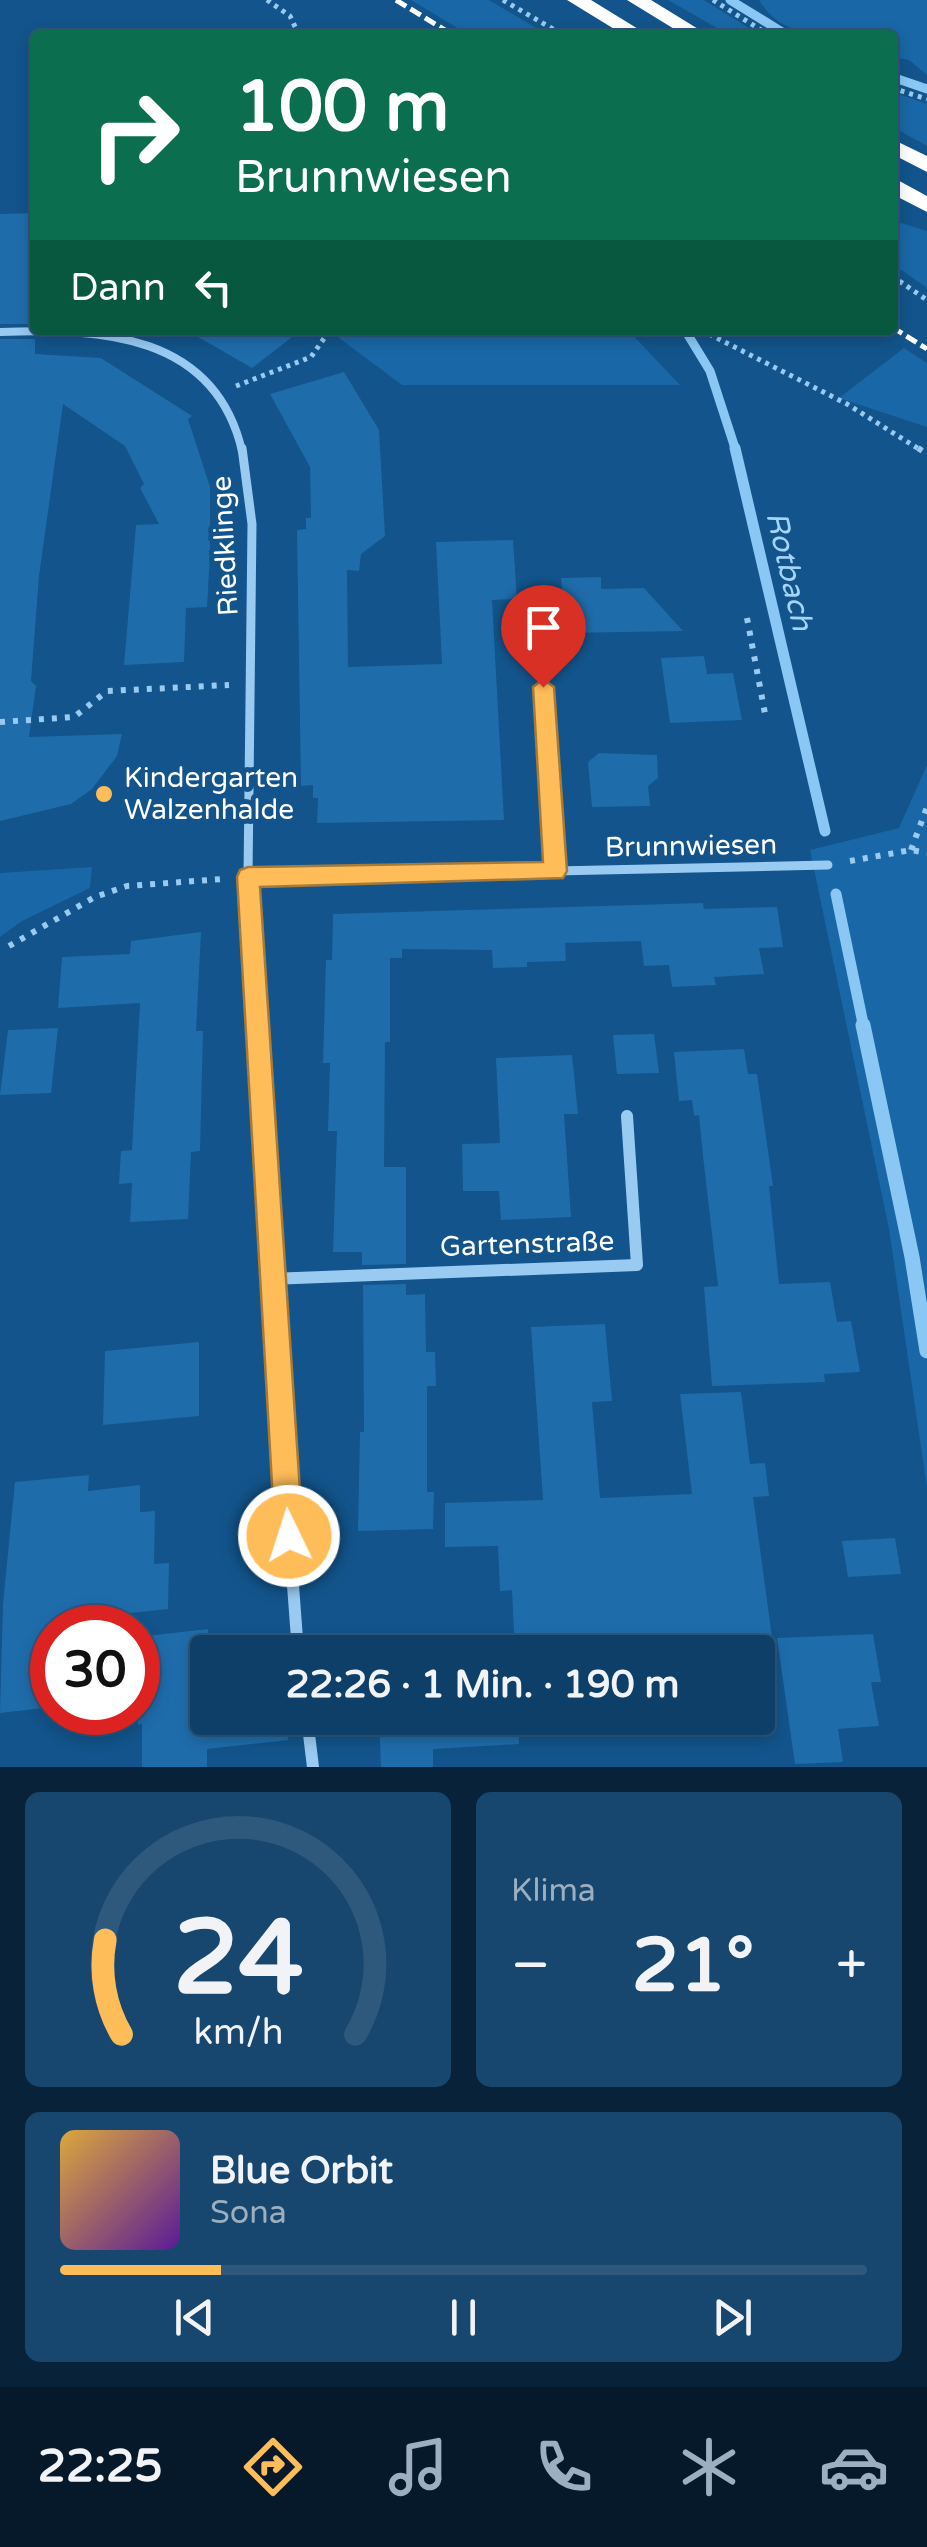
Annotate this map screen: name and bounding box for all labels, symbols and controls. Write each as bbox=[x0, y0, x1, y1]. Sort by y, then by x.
text: 100 m bbox=[235, 66, 449, 150]
icon: right bbox=[70, 70, 200, 200]
text: Brunnwiesen bbox=[235, 151, 512, 205]
icon: left bbox=[186, 260, 241, 315]
text: Dann bbox=[70, 265, 166, 311]
street label: Riedklinge bbox=[204, 475, 246, 617]
water label: Rotbach bbox=[757, 508, 821, 635]
pin bbox=[501, 585, 586, 688]
icon: arrive bbox=[516, 600, 571, 655]
place label: Kindergarten Walzenhalde bbox=[124, 761, 298, 827]
marker: Kindergarten Walzenhalde bbox=[93, 783, 115, 805]
street label: Brunnwiesen bbox=[605, 828, 777, 864]
street label: Gartenstraße bbox=[439, 1224, 615, 1264]
position arrow bbox=[237, 1484, 341, 1588]
speed limit sign: 30 bbox=[30, 1605, 160, 1735]
text: 22:26 · 1 Min. · 190 m bbox=[286, 1662, 679, 1708]
text: Klima bbox=[511, 1872, 596, 1910]
text: 24 bbox=[173, 1897, 303, 2022]
text: 21° bbox=[632, 1921, 754, 2011]
text: − bbox=[511, 1933, 550, 1999]
text: + bbox=[836, 1933, 867, 1999]
text: km/h bbox=[193, 2011, 283, 2054]
text: Blue Orbit bbox=[210, 2148, 393, 2194]
text: Sona bbox=[210, 2194, 287, 2232]
icon: previous bbox=[167, 2290, 222, 2345]
icon: pause bbox=[436, 2290, 491, 2345]
icon: next bbox=[705, 2290, 760, 2345]
icon: directions bbox=[238, 2432, 308, 2502]
icon: music bbox=[383, 2432, 453, 2502]
icon: phone bbox=[529, 2432, 599, 2502]
icon: climate bbox=[674, 2432, 744, 2502]
icon: car bbox=[819, 2432, 889, 2502]
text: 22:25 bbox=[38, 2440, 162, 2494]

